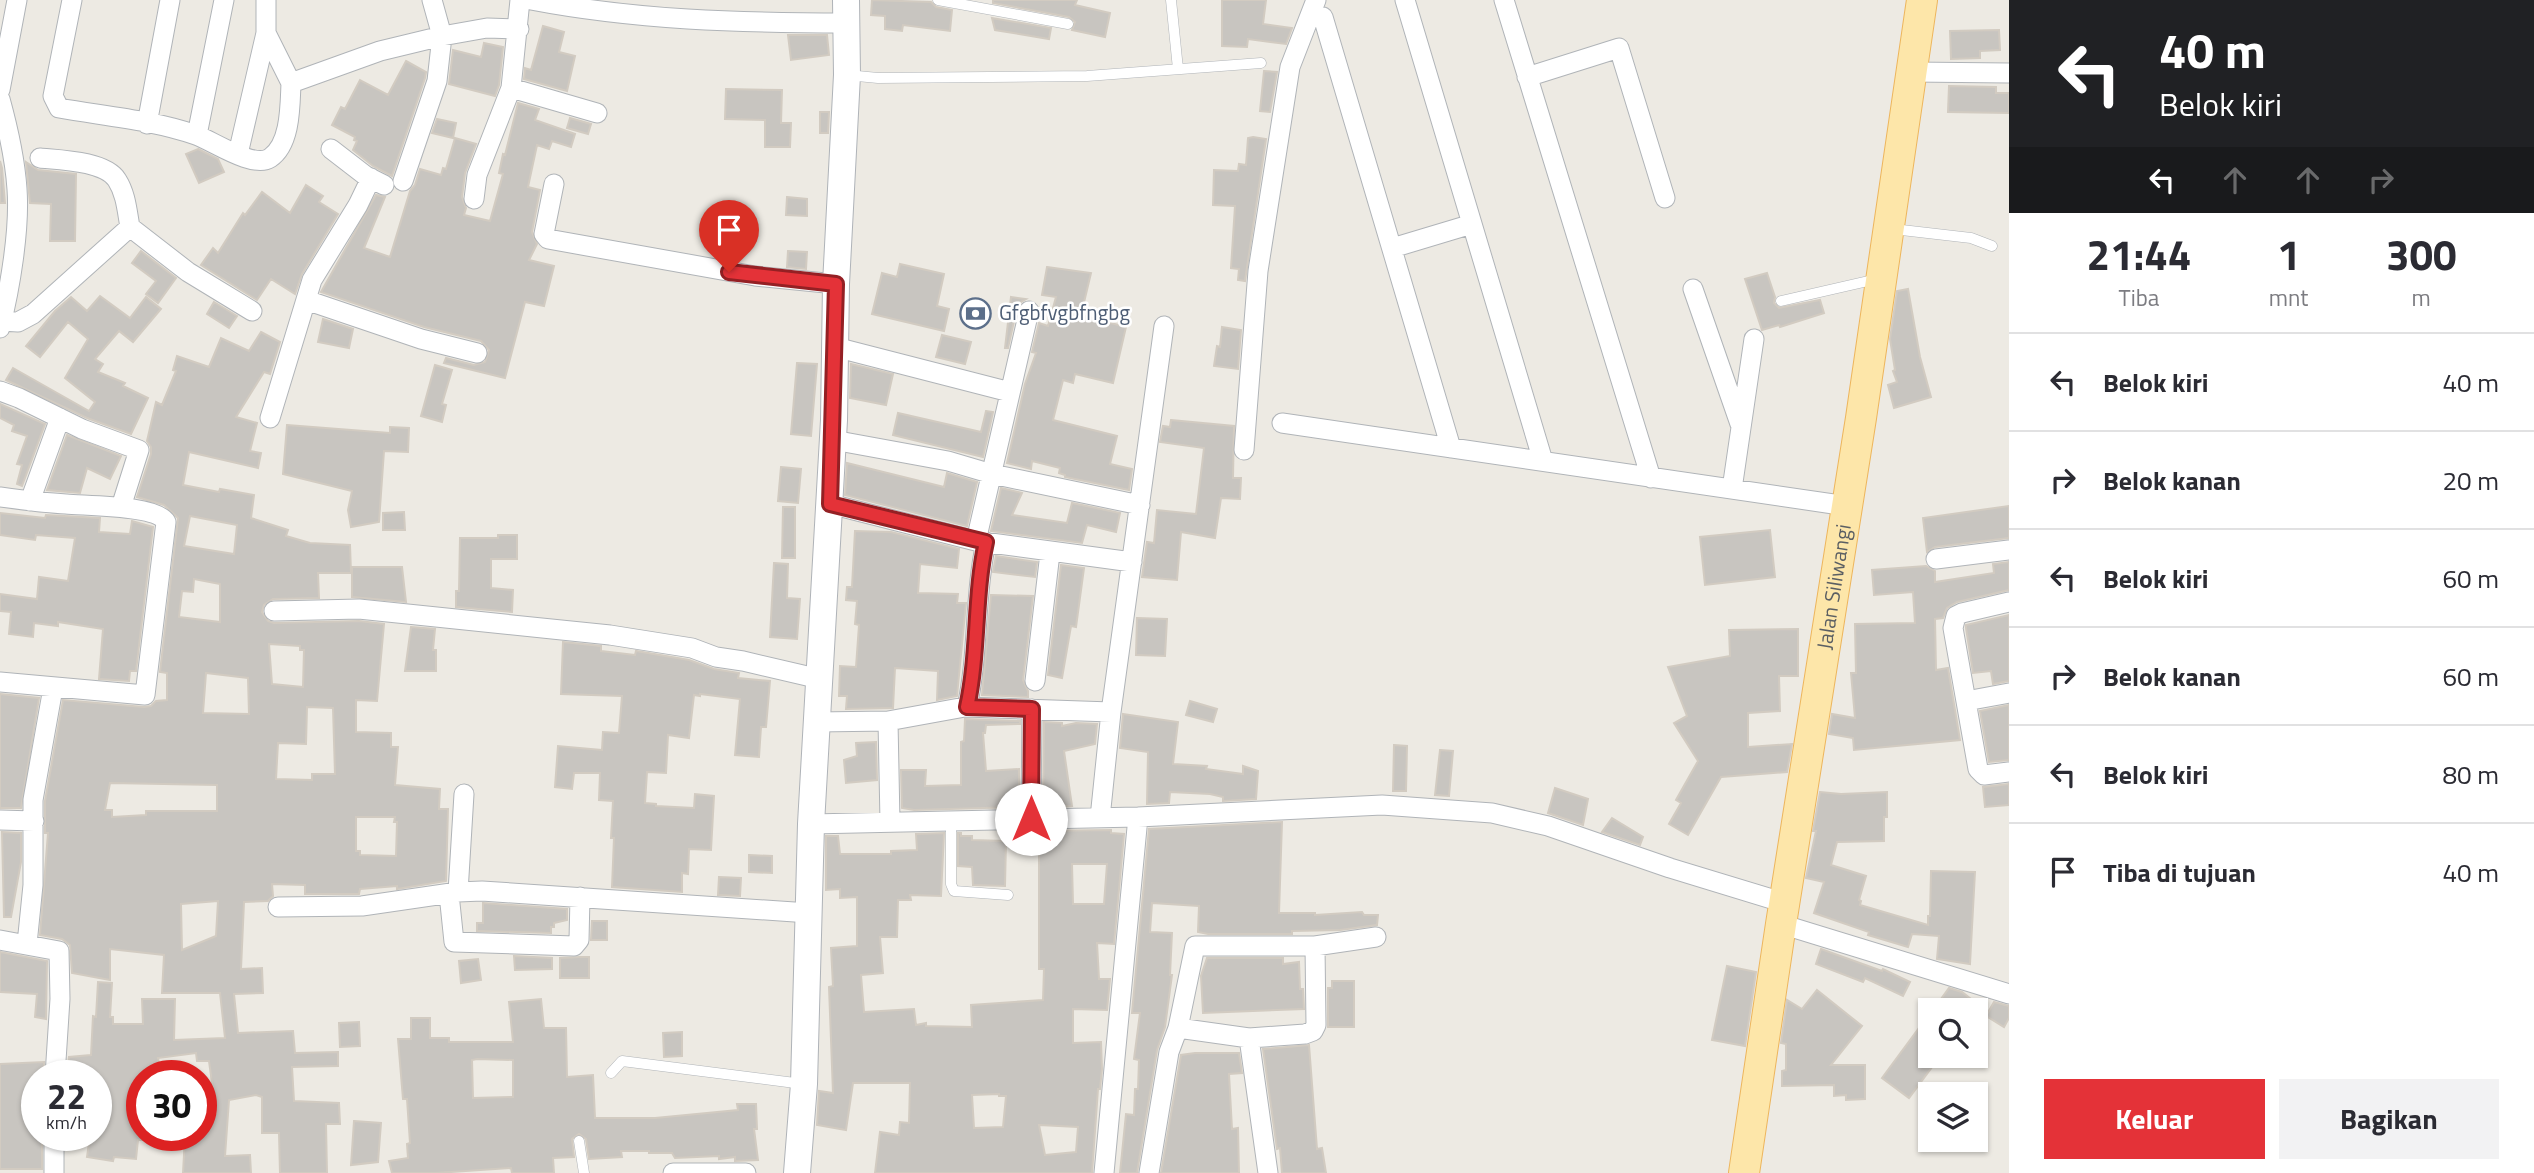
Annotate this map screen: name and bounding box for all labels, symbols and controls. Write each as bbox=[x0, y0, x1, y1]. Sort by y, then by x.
text: 40 m bbox=[2159, 12, 2266, 87]
icon: left bbox=[2044, 28, 2135, 119]
text: Belok kiri bbox=[2159, 80, 2282, 128]
icon: left bbox=[2143, 161, 2181, 199]
icon: ahead bbox=[2216, 161, 2254, 199]
icon: ahead bbox=[2289, 161, 2327, 199]
icon: right bbox=[2362, 161, 2400, 199]
pin bbox=[699, 200, 759, 272]
icon: arrive bbox=[710, 211, 748, 249]
text: 21:44 bbox=[2087, 222, 2191, 286]
text: 1 bbox=[2277, 222, 2300, 286]
text: 300 bbox=[2386, 222, 2457, 286]
text: Tiba bbox=[2119, 280, 2159, 315]
text: mnt bbox=[2269, 280, 2308, 315]
text: m bbox=[2412, 280, 2431, 315]
bank icon: Gfgbfvgbfngbg bbox=[959, 296, 993, 330]
place label: Gfgbfvgbfngbg bbox=[999, 296, 1130, 328]
icon: left bbox=[2044, 363, 2082, 401]
text: Belok kiri bbox=[2103, 363, 2209, 402]
text: 40 m bbox=[2442, 363, 2499, 402]
icon: right bbox=[2044, 461, 2082, 499]
text: Belok kanan bbox=[2103, 461, 2241, 500]
text: 20 m bbox=[2442, 461, 2499, 500]
street label: Jalan Siliwangi bbox=[1808, 522, 1859, 652]
icon: left bbox=[2044, 559, 2082, 597]
text: Belok kiri bbox=[2103, 559, 2209, 598]
text: 60 m bbox=[2442, 559, 2499, 598]
icon: right bbox=[2044, 657, 2082, 695]
text: Belok kanan bbox=[2103, 657, 2241, 696]
text: 60 m bbox=[2442, 657, 2499, 696]
icon: left bbox=[2044, 755, 2082, 793]
text: Belok kiri bbox=[2103, 755, 2209, 794]
text: 80 m bbox=[2442, 755, 2499, 794]
position arrow bbox=[994, 782, 1068, 856]
icon: arrive bbox=[2044, 853, 2082, 891]
text: Tiba di tujuan bbox=[2103, 853, 2256, 892]
text: 40 m bbox=[2442, 853, 2499, 892]
map controls bbox=[1918, 998, 1988, 1152]
button: search bbox=[1918, 998, 1988, 1068]
speed limit sign: 30 bbox=[126, 1060, 217, 1151]
text: 22 bbox=[47, 1069, 86, 1123]
button: Keluar bbox=[2044, 1079, 2265, 1159]
button: Bagikan bbox=[2279, 1079, 2499, 1159]
button: layers bbox=[1918, 1082, 1988, 1152]
text: km/h bbox=[46, 1109, 87, 1136]

